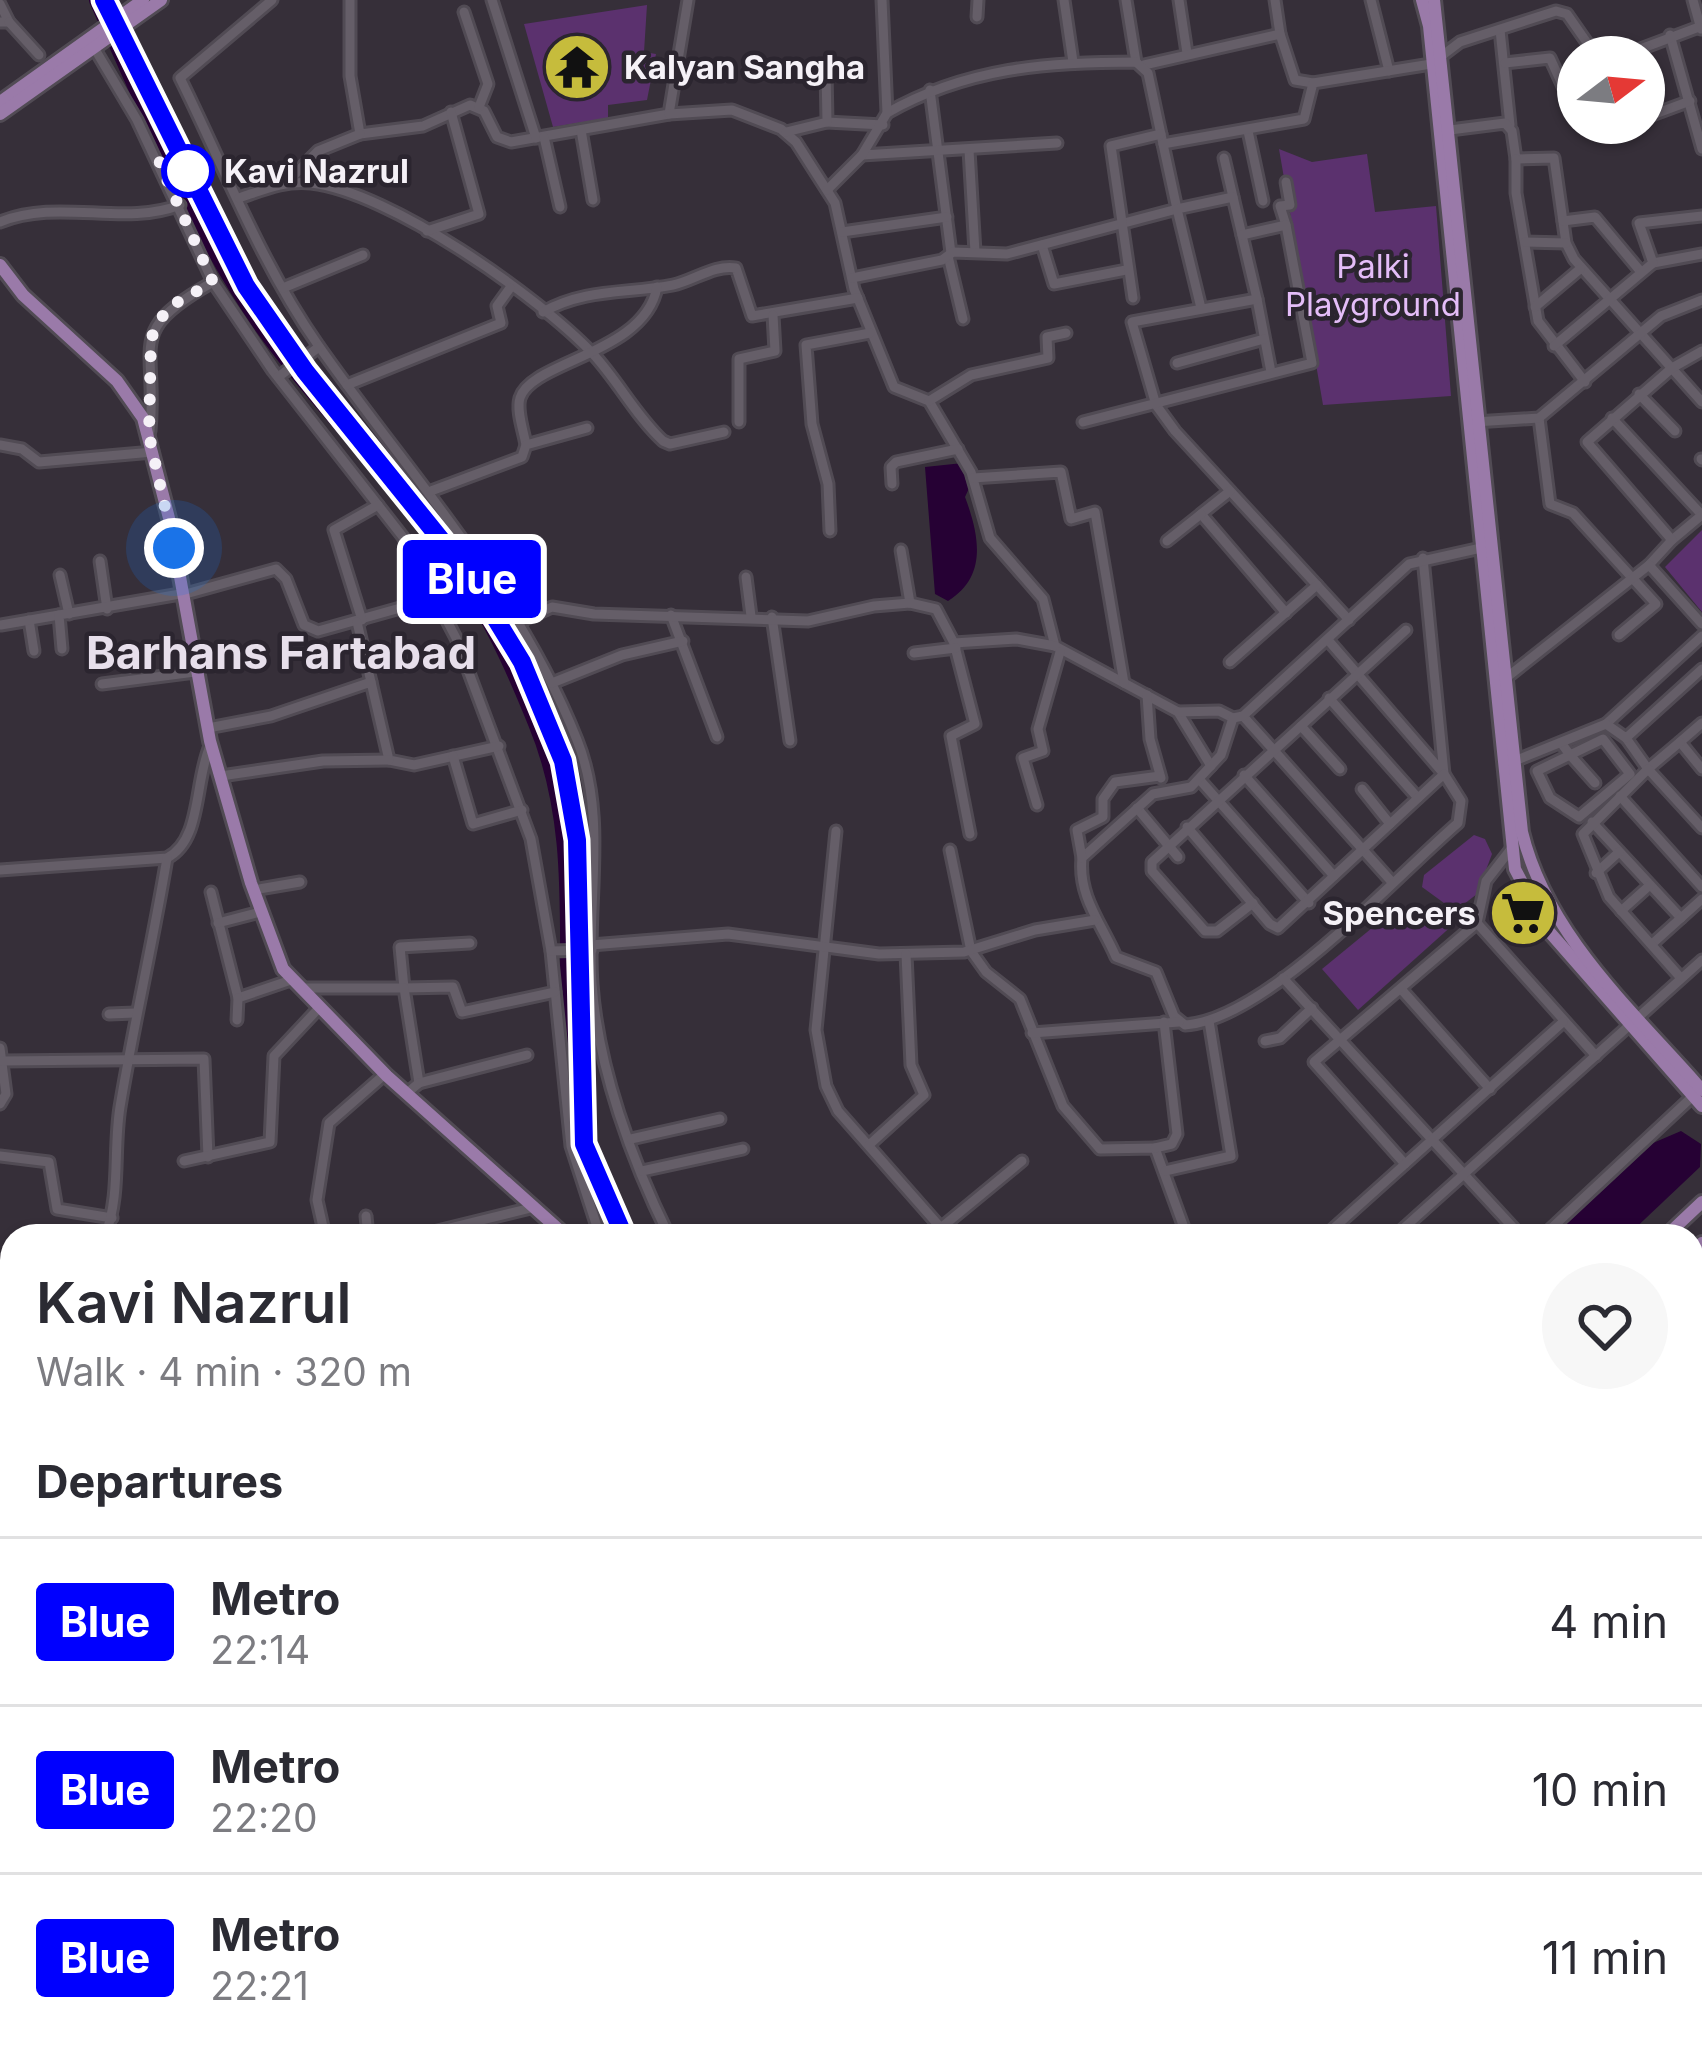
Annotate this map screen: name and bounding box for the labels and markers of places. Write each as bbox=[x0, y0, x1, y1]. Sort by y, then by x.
temple icon: Kalyan Sangha bbox=[542, 32, 612, 102]
place label: Kalyan Sangha bbox=[624, 47, 865, 87]
marker: Kavi Nazrul bbox=[163, 146, 213, 196]
place label: Kavi Nazrul bbox=[224, 151, 409, 191]
supermarket icon: Spencers bbox=[1488, 878, 1558, 948]
place label: Spencers bbox=[1322, 893, 1476, 933]

